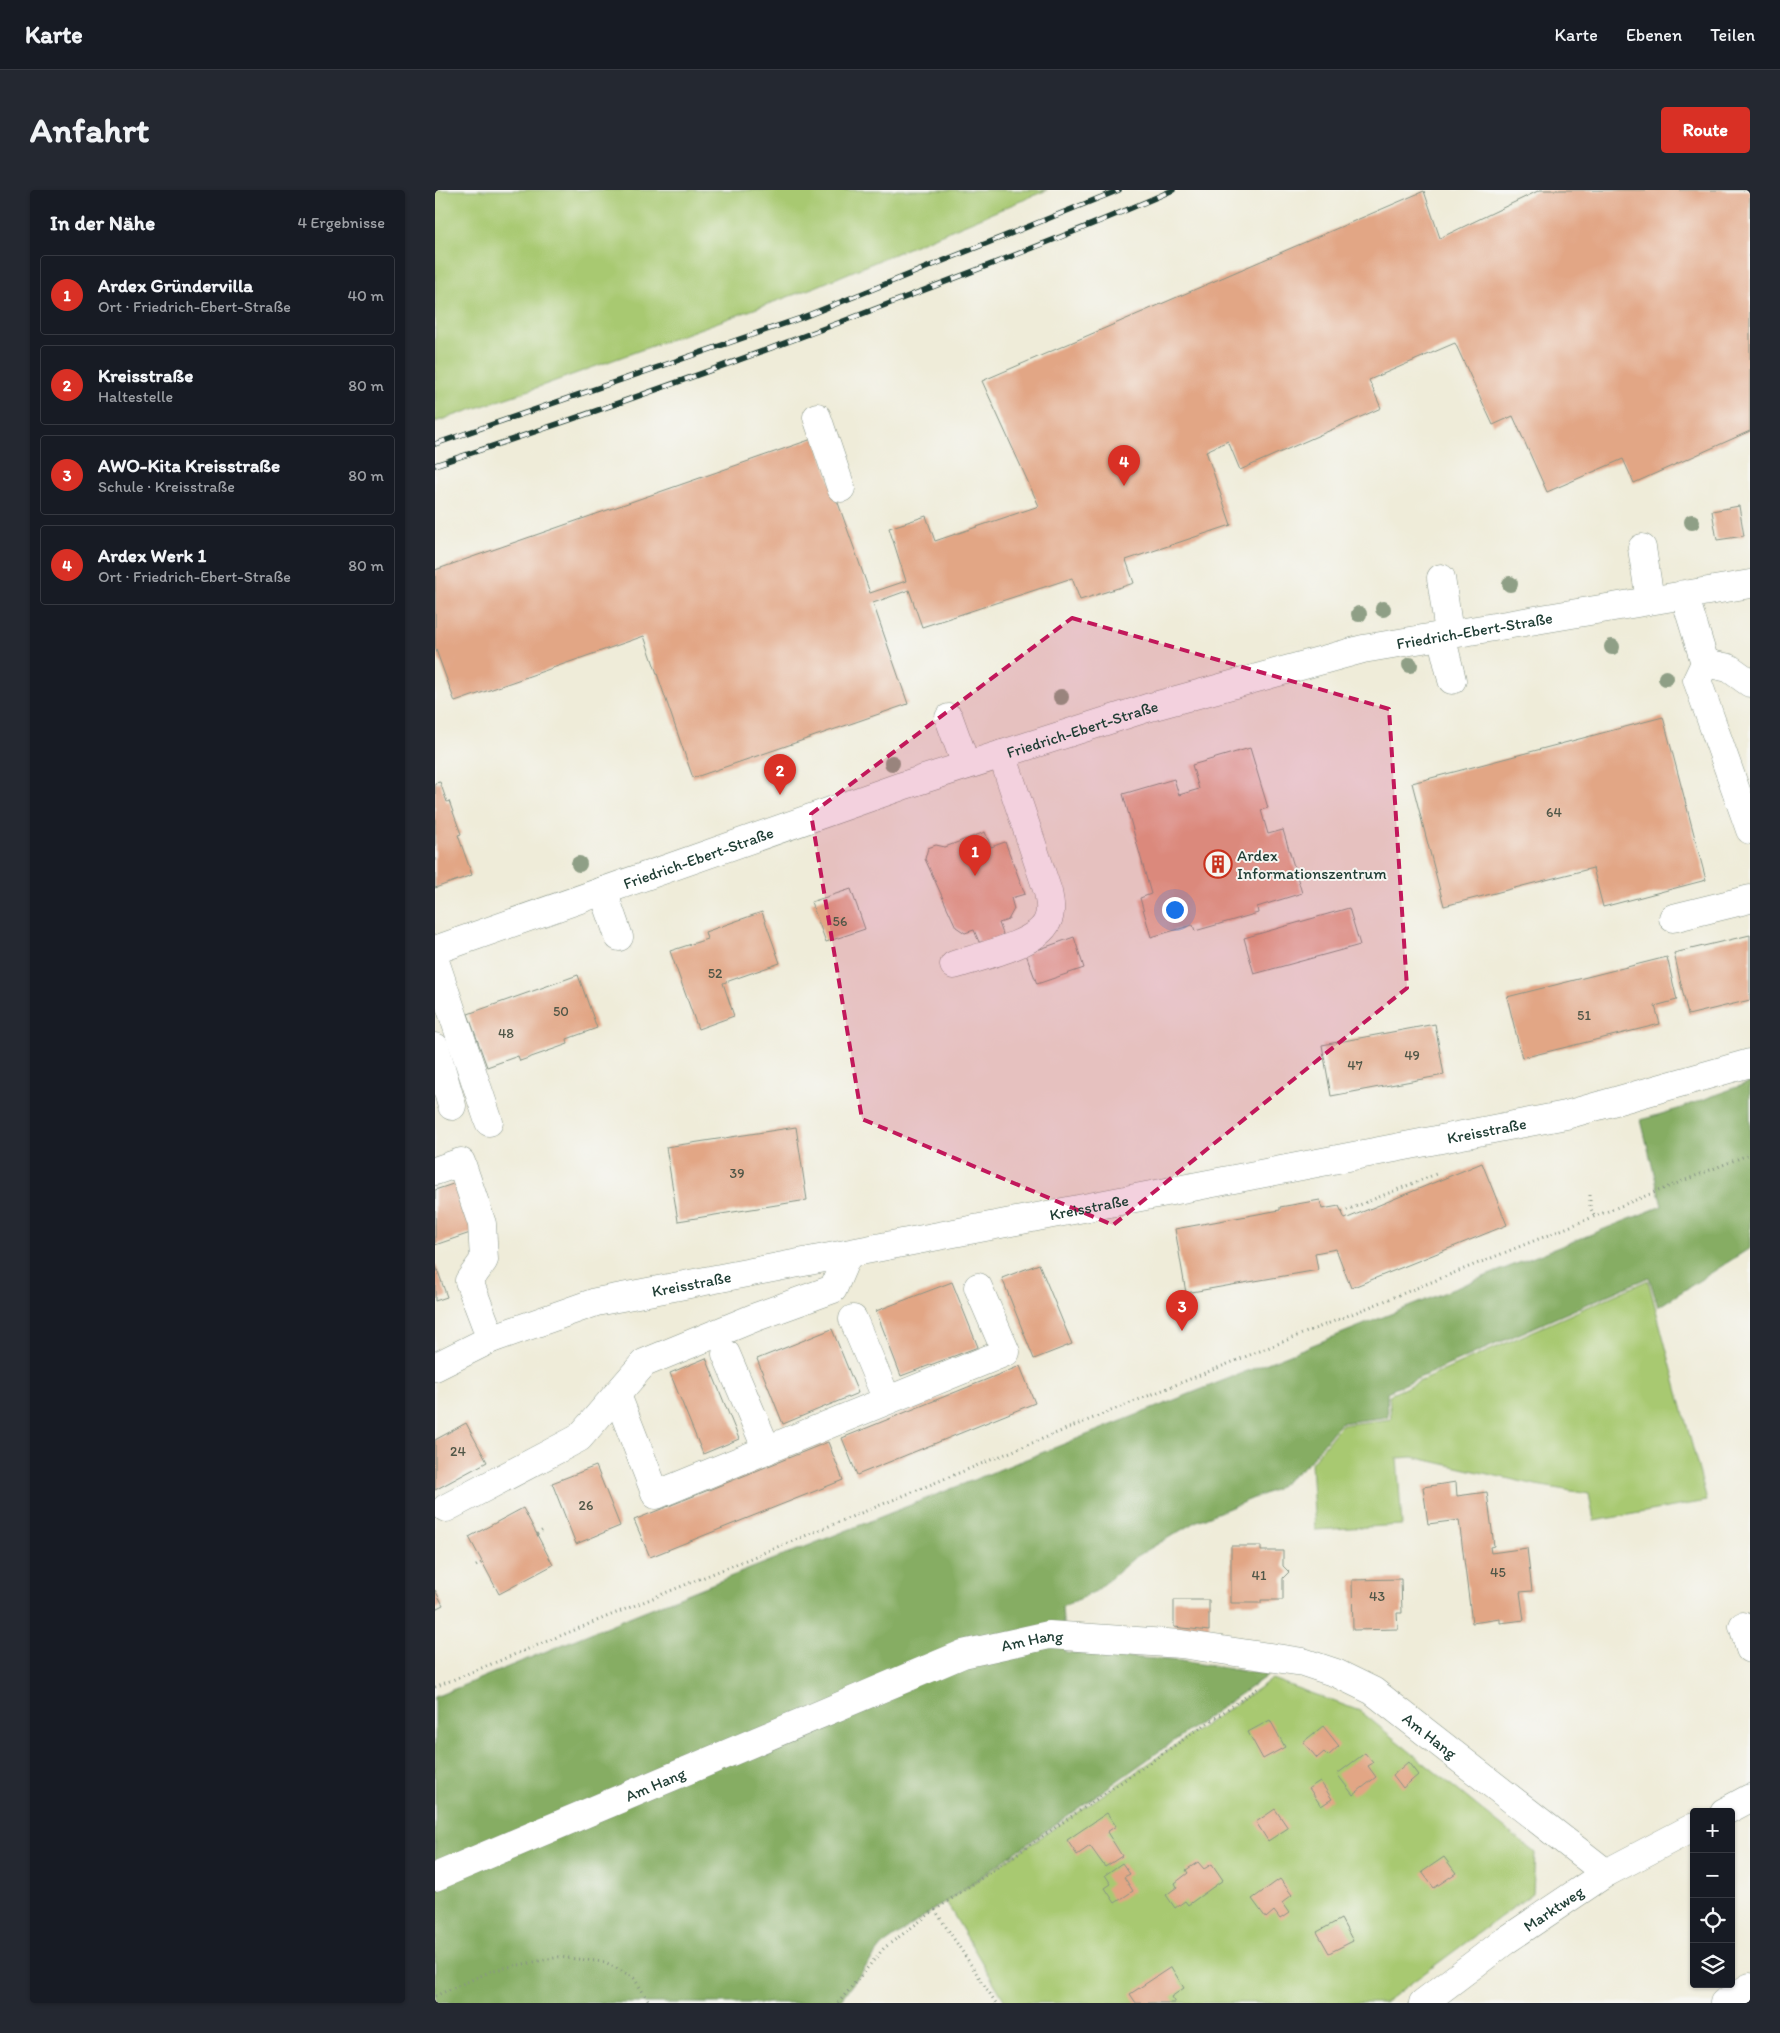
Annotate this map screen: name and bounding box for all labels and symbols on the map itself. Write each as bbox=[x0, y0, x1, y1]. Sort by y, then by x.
pin: 4 bbox=[1108, 445, 1140, 486]
street label: Friedrich-Ebert-Straße bbox=[1395, 608, 1554, 653]
street label: Friedrich-Ebert-Straße bbox=[1004, 696, 1160, 762]
pin: 2 bbox=[764, 754, 796, 795]
house number: 64 bbox=[1546, 804, 1562, 821]
street label: Friedrich-Ebert-Straße bbox=[621, 822, 776, 893]
pin: 1 bbox=[959, 835, 991, 876]
place label: Ardex Informationszentrum bbox=[1237, 846, 1387, 883]
building icon: Ardex Informationszentrum bbox=[1203, 849, 1233, 879]
your location bbox=[1162, 897, 1188, 923]
house number: 56 bbox=[833, 913, 847, 930]
house number: 52 bbox=[708, 965, 723, 982]
house number: 50 bbox=[553, 1003, 569, 1020]
house number: 51 bbox=[1577, 1007, 1591, 1024]
house number: 48 bbox=[498, 1025, 514, 1042]
house number: 49 bbox=[1404, 1047, 1420, 1064]
house number: 47 bbox=[1347, 1057, 1363, 1074]
street label: Kreisstraße bbox=[1445, 1113, 1528, 1147]
house number: 39 bbox=[730, 1165, 744, 1182]
street label: Kreisstraße bbox=[1048, 1190, 1130, 1224]
street label: Kreisstraße bbox=[650, 1267, 733, 1301]
pin: 3 bbox=[1166, 1290, 1198, 1331]
house number: 24 bbox=[450, 1443, 466, 1460]
house number: 26 bbox=[579, 1497, 593, 1514]
house number: 45 bbox=[1490, 1564, 1506, 1581]
house number: 41 bbox=[1252, 1567, 1267, 1584]
house number: 43 bbox=[1369, 1588, 1385, 1605]
street label: Am Hang bbox=[999, 1625, 1065, 1655]
street label: Am Hang bbox=[1399, 1708, 1461, 1763]
street label: Am Hang bbox=[622, 1763, 689, 1805]
street label: Marktweg bbox=[1520, 1881, 1588, 1935]

